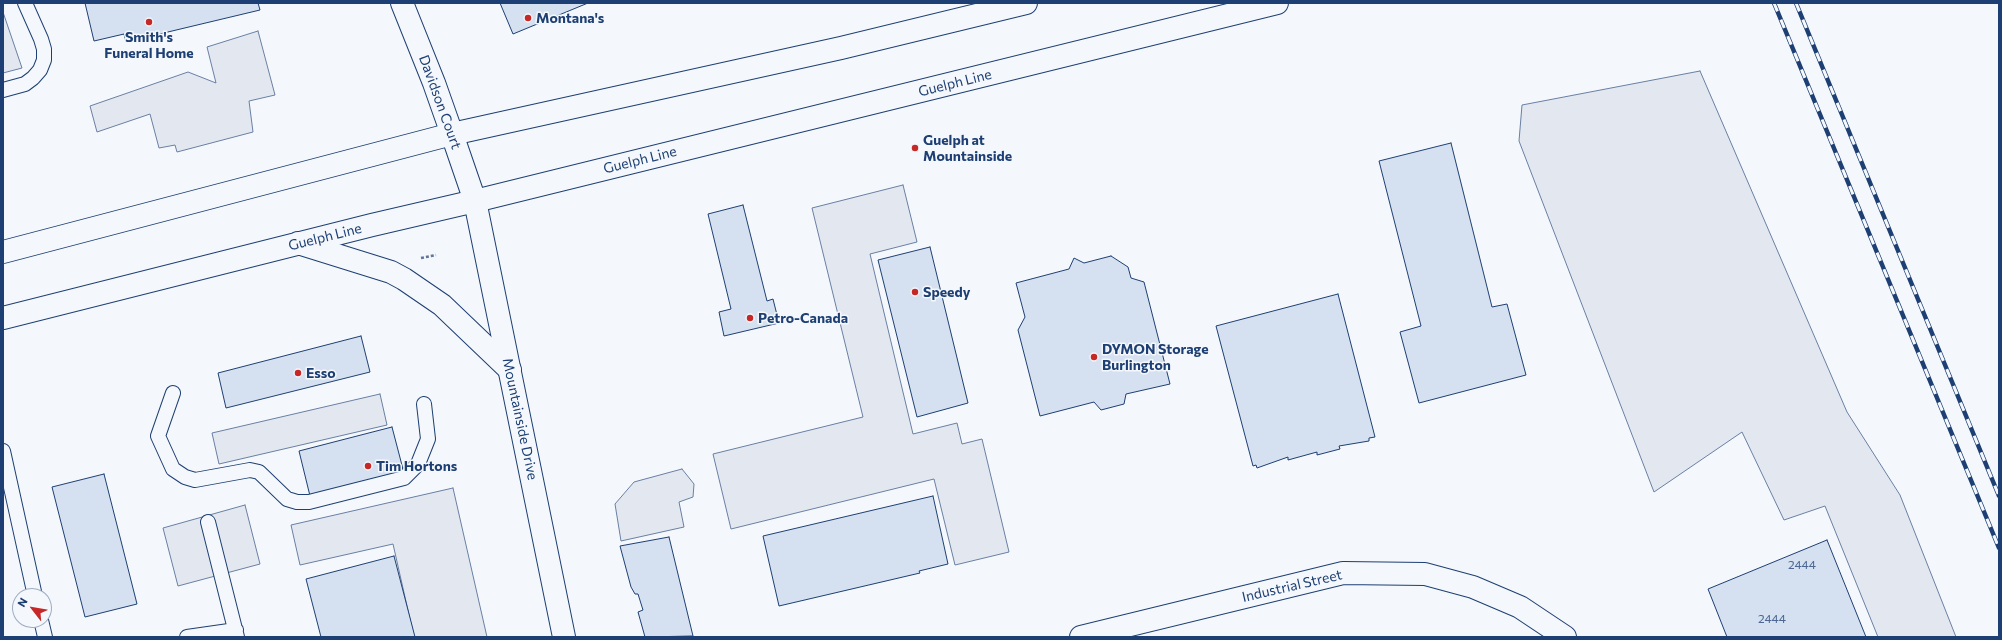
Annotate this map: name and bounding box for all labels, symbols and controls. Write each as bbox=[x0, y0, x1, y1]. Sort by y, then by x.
place label: Montana's bbox=[536, 10, 604, 26]
marker: Montana's bbox=[523, 13, 533, 23]
marker: Smith's Funeral Home bbox=[144, 17, 154, 27]
place label: Smith's Funeral Home bbox=[104, 29, 194, 62]
street label: Davidson Court bbox=[415, 53, 465, 151]
street label: Guelph Line bbox=[917, 66, 993, 100]
place label: Guelph at Mountainside bbox=[923, 132, 1012, 164]
street label: Guelph Line bbox=[602, 143, 678, 177]
marker: Guelph at Mountainside bbox=[910, 143, 920, 153]
street label: Guelph Line bbox=[287, 220, 363, 254]
place label: Speedy bbox=[923, 284, 970, 300]
marker: Speedy bbox=[910, 287, 920, 297]
place label: Petro-Canada bbox=[758, 310, 848, 326]
marker: Petro-Canada bbox=[745, 313, 755, 323]
place label: DYMON Storage Burlington bbox=[1102, 341, 1209, 374]
marker: DYMON Storage Burlington bbox=[1089, 352, 1099, 362]
street label: Mountainside Drive bbox=[499, 357, 541, 481]
place label: Esso bbox=[306, 365, 336, 381]
marker: Esso bbox=[293, 368, 303, 378]
place label: Tim Hortons bbox=[376, 458, 457, 474]
marker: Tim Hortons bbox=[363, 461, 373, 471]
house number: 2444 bbox=[1788, 558, 1816, 572]
street label: Industrial Street bbox=[1240, 566, 1344, 606]
north arrow bbox=[12, 588, 52, 628]
text: N bbox=[14, 595, 30, 609]
house number: 2444 bbox=[1758, 612, 1786, 626]

